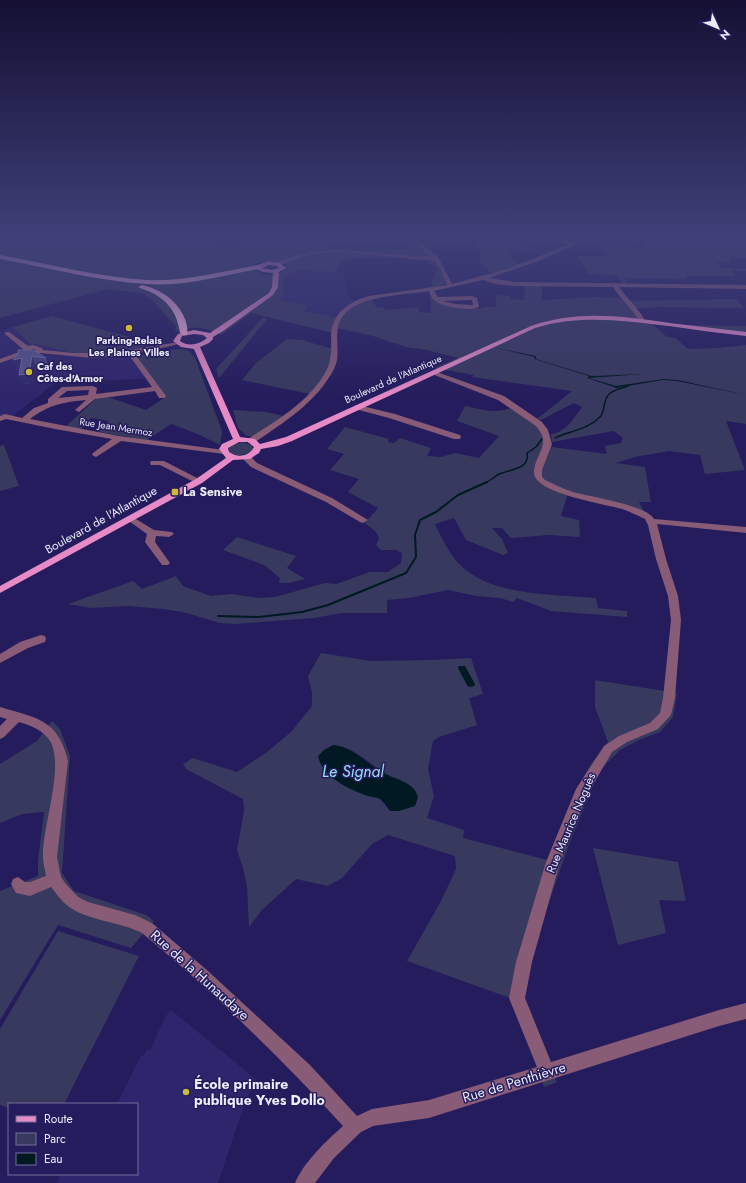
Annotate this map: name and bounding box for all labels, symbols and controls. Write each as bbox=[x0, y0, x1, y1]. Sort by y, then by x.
north arrow bbox=[698, 8, 738, 48]
text: N bbox=[716, 26, 734, 44]
marker: Parking-Relais Les Plaines Villes bbox=[124, 323, 134, 333]
place label: Parking-Relais Les Plaines Villes bbox=[89, 333, 170, 360]
street label: Boulevard de l'Atlantique bbox=[342, 351, 444, 407]
place label: Caf des Côtes-d'Armor bbox=[37, 359, 104, 386]
marker: Caf des Côtes-d'Armor bbox=[24, 367, 34, 377]
street label: Rue Jean Mermoz bbox=[78, 414, 154, 440]
street label: Boulevard de l'Atlantique bbox=[42, 482, 160, 558]
place label: La Sensive bbox=[183, 483, 243, 501]
marker: La Sensive bbox=[170, 487, 180, 497]
water label: Le Signal bbox=[322, 760, 385, 783]
street label: Rue Maurice Noguès bbox=[542, 770, 600, 876]
street label: Rue de la Hunaudaye bbox=[146, 925, 254, 1025]
street label: Rue de Penthièvre bbox=[460, 1057, 568, 1107]
place label: École primaire publique Yves Dollo bbox=[194, 1074, 325, 1110]
marker: École primaire publique Yves Dollo bbox=[181, 1087, 191, 1097]
legend bbox=[8, 1103, 138, 1175]
text: Route bbox=[44, 1110, 73, 1128]
text: Parc bbox=[44, 1130, 66, 1148]
text: Eau bbox=[44, 1150, 63, 1168]

